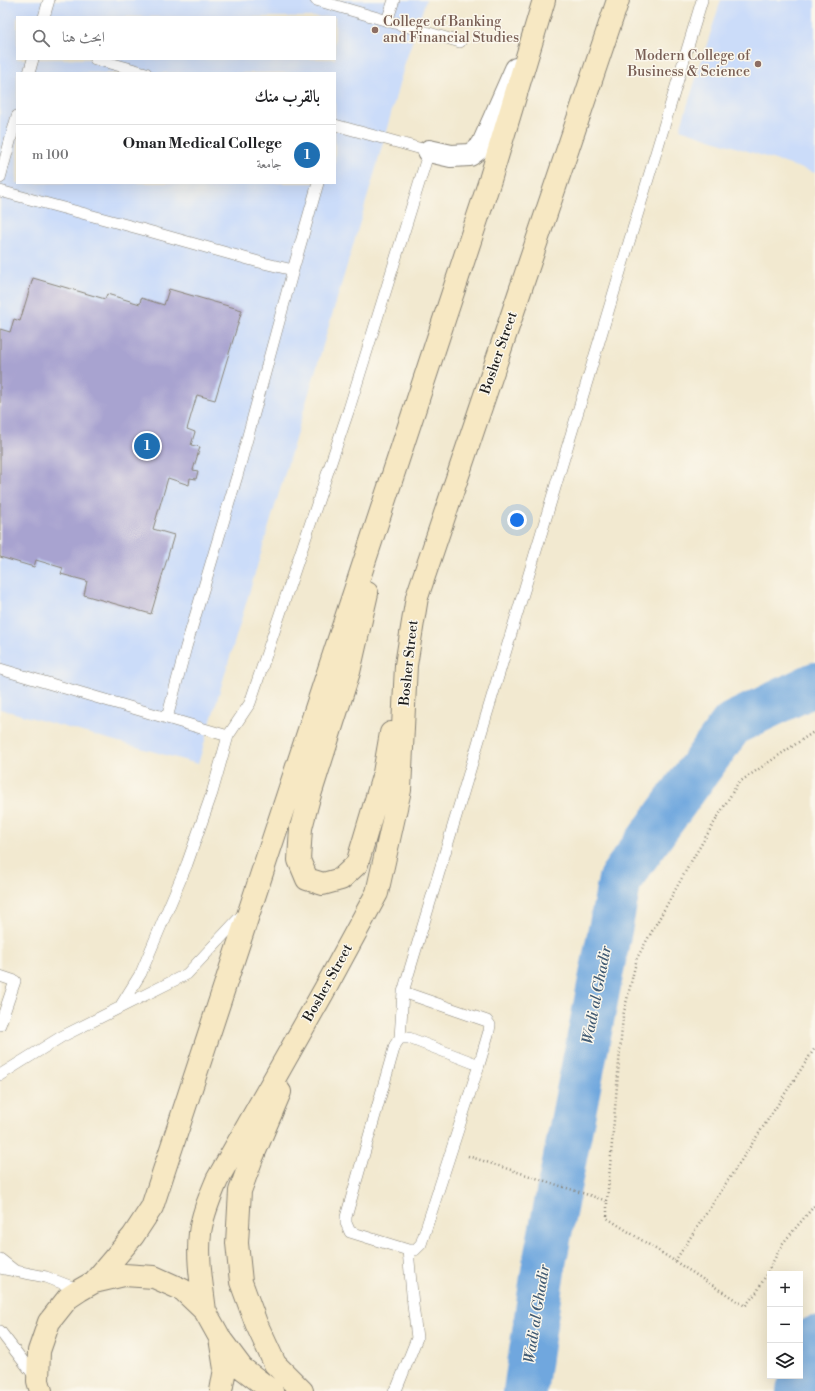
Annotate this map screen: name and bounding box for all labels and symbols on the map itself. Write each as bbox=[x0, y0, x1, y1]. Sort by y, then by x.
place label: College of Banking and Financial Studies bbox=[383, 13, 519, 47]
marker: College of Banking and Financial Studies bbox=[370, 25, 380, 35]
place label: Modern College of Business & Science bbox=[627, 47, 751, 81]
marker: Modern College of Business & Science bbox=[753, 59, 763, 69]
street label: Bosher Street bbox=[476, 309, 522, 398]
pin: 1 bbox=[134, 431, 160, 461]
your location bbox=[507, 510, 527, 530]
street label: Bosher Street bbox=[395, 619, 422, 708]
street label: Bosher Street bbox=[299, 941, 357, 1026]
water label: Wadi al Ghadir bbox=[578, 944, 616, 1046]
water label: Wadi al Ghadir bbox=[520, 1263, 554, 1365]

